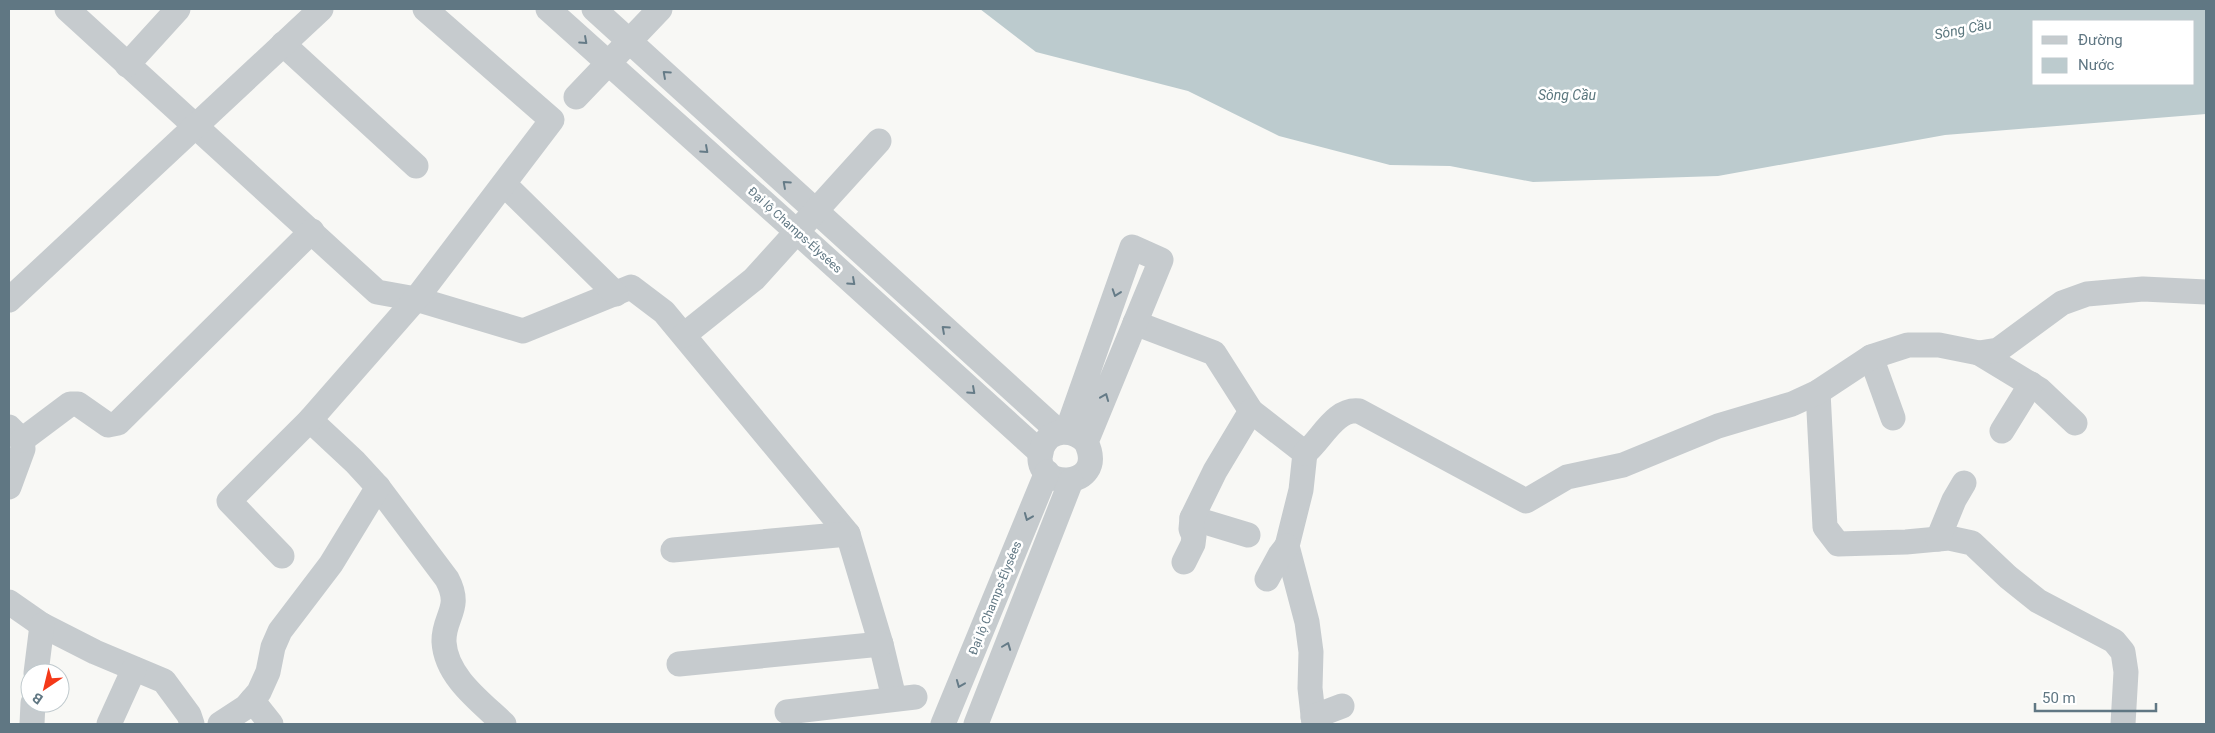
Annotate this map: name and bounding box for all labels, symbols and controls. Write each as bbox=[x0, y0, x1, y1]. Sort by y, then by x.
water label: Sông Cầu bbox=[1933, 16, 1994, 42]
legend bbox=[2032, 20, 2195, 85]
text: Đường bbox=[2078, 31, 2123, 49]
one-way arrow bbox=[579, 35, 588, 44]
text: Nước bbox=[2078, 56, 2115, 74]
one-way arrow bbox=[663, 71, 672, 80]
water label: Sông Cầu bbox=[1538, 87, 1597, 103]
one-way arrow bbox=[700, 144, 709, 153]
one-way arrow bbox=[783, 181, 792, 190]
street label: Đại lộ Champs-Élysées bbox=[745, 183, 845, 276]
one-way arrow bbox=[847, 276, 856, 285]
one-way arrow bbox=[1112, 288, 1122, 297]
one-way arrow bbox=[942, 326, 951, 335]
one-way arrow bbox=[967, 385, 976, 394]
one-way arrow bbox=[1098, 393, 1109, 402]
one-way arrow bbox=[1024, 512, 1034, 521]
street label: Đại lộ Champs-Élysées bbox=[965, 539, 1024, 657]
one-way arrow bbox=[1001, 642, 1011, 651]
north arrow bbox=[20, 663, 70, 713]
one-way arrow bbox=[956, 679, 966, 688]
scale bar bbox=[2035, 680, 2156, 712]
text: B bbox=[29, 689, 46, 708]
text: 50 m bbox=[2042, 689, 2076, 707]

